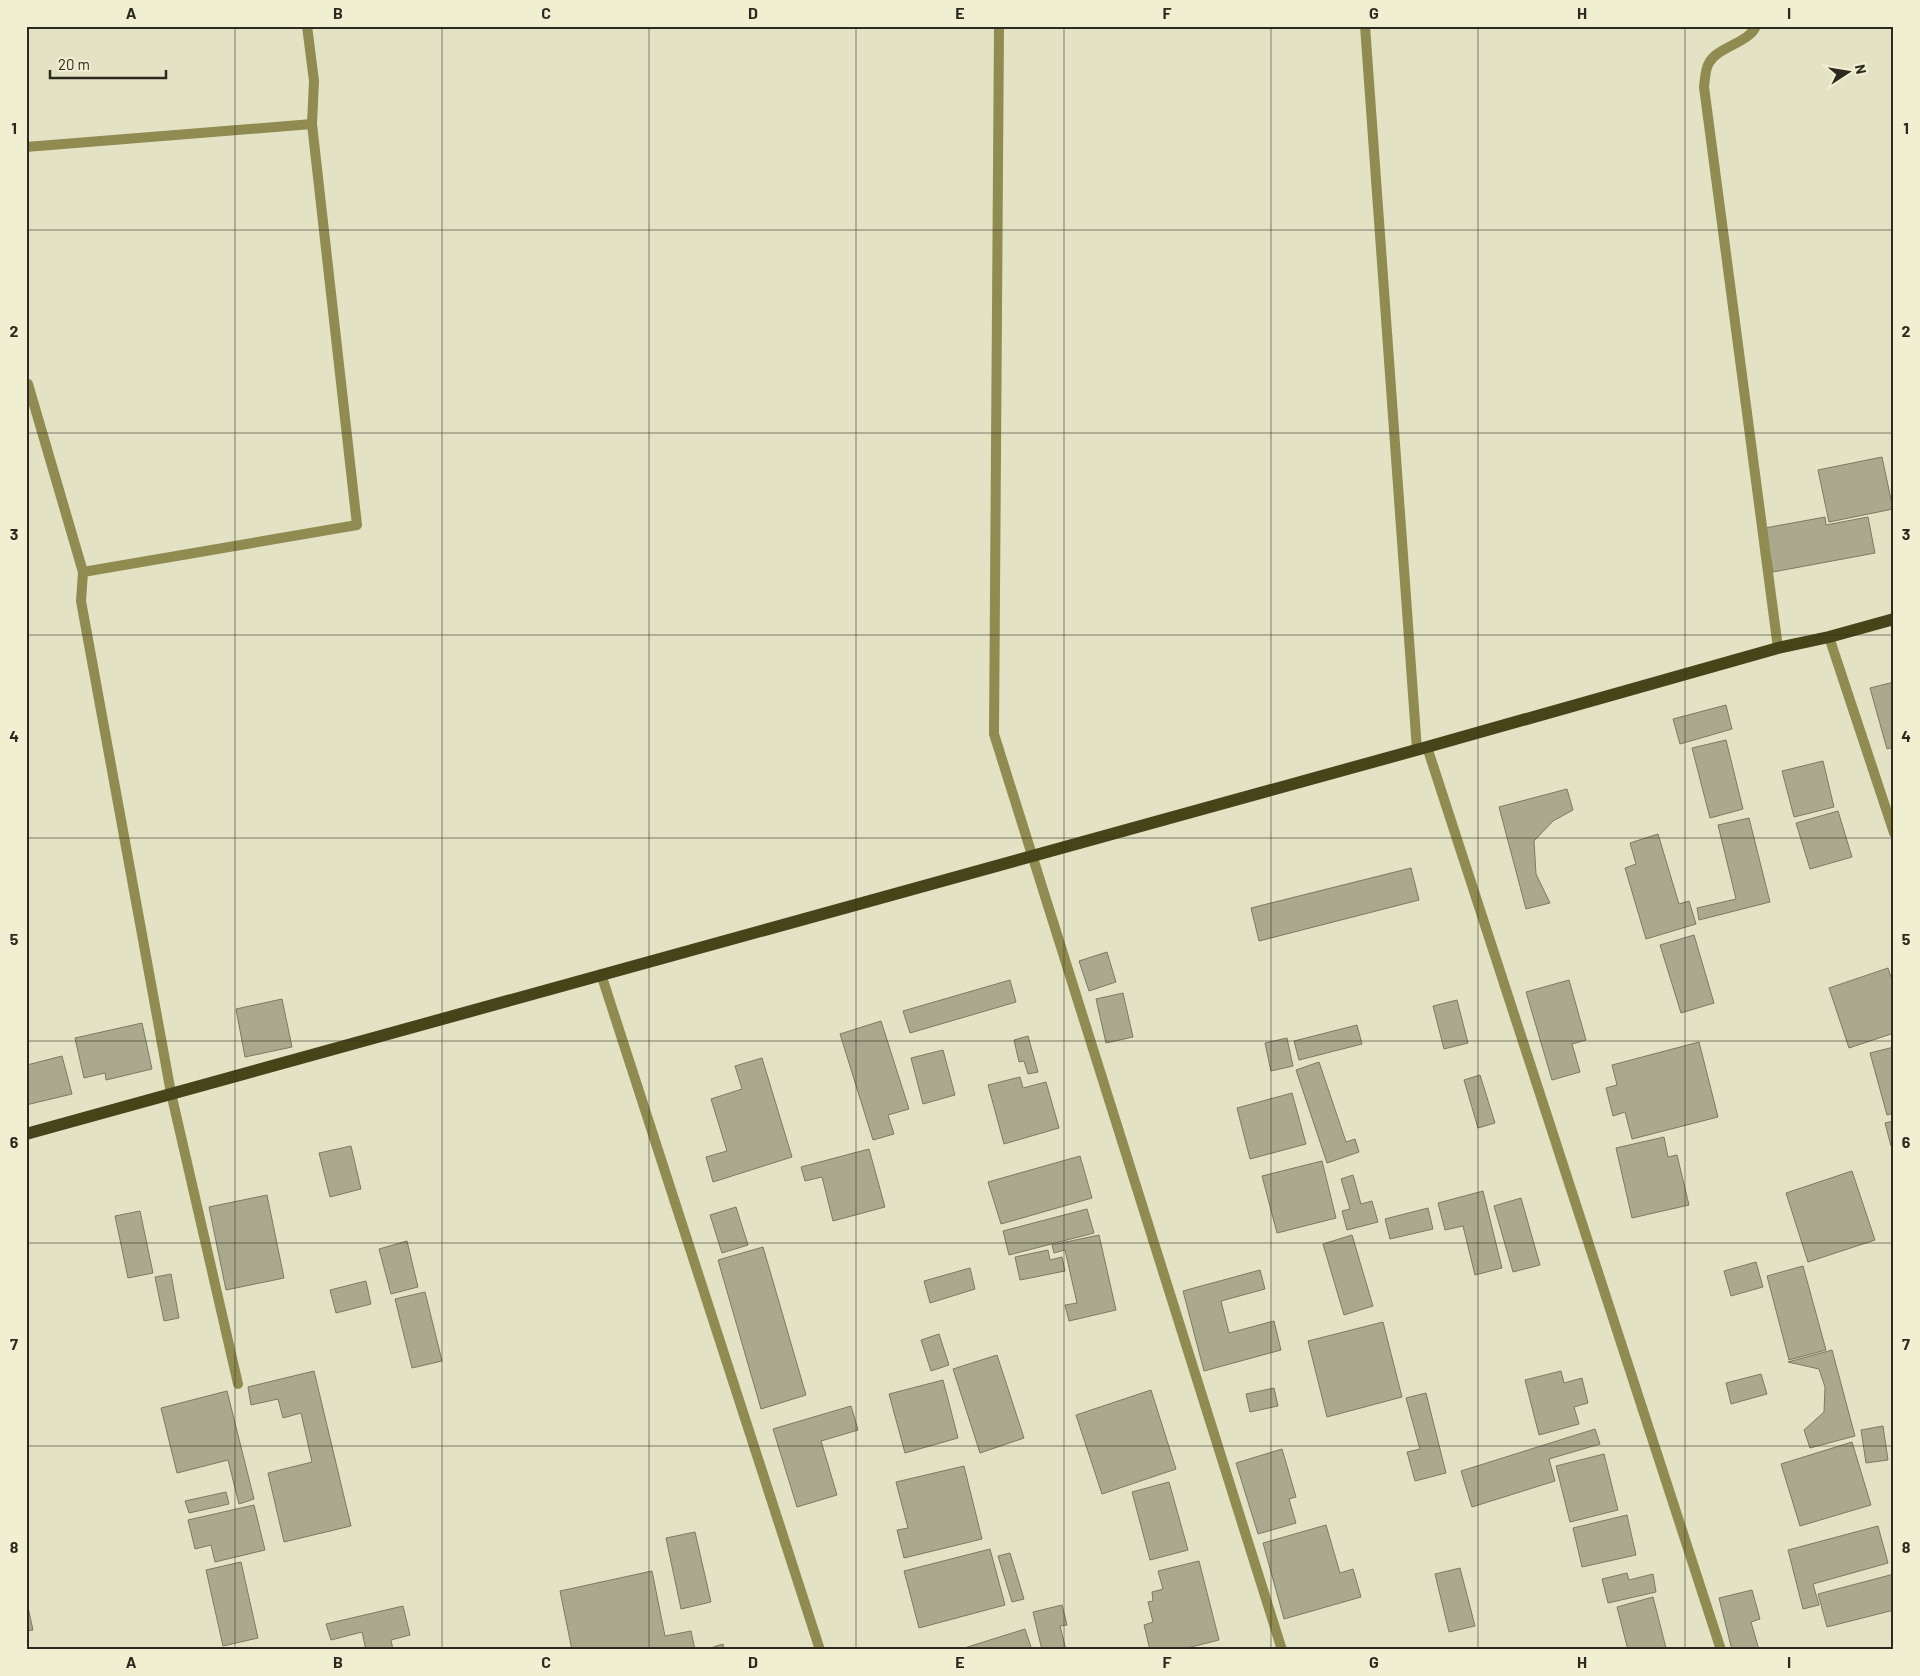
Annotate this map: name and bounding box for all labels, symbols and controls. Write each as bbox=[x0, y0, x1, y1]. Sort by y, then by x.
text: A bbox=[126, 3, 137, 22]
text: B bbox=[333, 3, 343, 22]
text: C bbox=[541, 3, 551, 22]
text: D bbox=[748, 3, 758, 22]
text: E bbox=[955, 3, 965, 22]
text: F bbox=[1163, 3, 1172, 22]
text: G bbox=[1369, 3, 1379, 22]
text: H bbox=[1577, 3, 1587, 22]
text: I bbox=[1787, 3, 1791, 22]
scale bar bbox=[50, 48, 166, 80]
north arrow bbox=[1822, 48, 1872, 98]
text: 20 m bbox=[58, 55, 90, 73]
text: N bbox=[1852, 63, 1870, 76]
text: 1 bbox=[11, 118, 17, 137]
text: 1 bbox=[1903, 118, 1909, 137]
text: 2 bbox=[10, 321, 19, 340]
text: 2 bbox=[1902, 321, 1911, 340]
text: 3 bbox=[10, 524, 18, 543]
text: 3 bbox=[1902, 524, 1910, 543]
text: 4 bbox=[9, 726, 19, 745]
text: 4 bbox=[1901, 726, 1911, 745]
text: 5 bbox=[10, 929, 19, 948]
text: 5 bbox=[1902, 929, 1911, 948]
text: 6 bbox=[10, 1132, 19, 1151]
text: 6 bbox=[1902, 1132, 1911, 1151]
text: 7 bbox=[10, 1334, 18, 1353]
text: 7 bbox=[1902, 1334, 1910, 1353]
text: 8 bbox=[10, 1537, 19, 1556]
text: 8 bbox=[1902, 1537, 1911, 1556]
text: A bbox=[126, 1652, 137, 1671]
text: B bbox=[333, 1652, 343, 1671]
text: C bbox=[541, 1652, 551, 1671]
text: D bbox=[748, 1652, 758, 1671]
text: E bbox=[955, 1652, 965, 1671]
text: F bbox=[1163, 1652, 1172, 1671]
text: G bbox=[1369, 1652, 1379, 1671]
text: H bbox=[1577, 1652, 1587, 1671]
text: I bbox=[1787, 1652, 1791, 1671]

